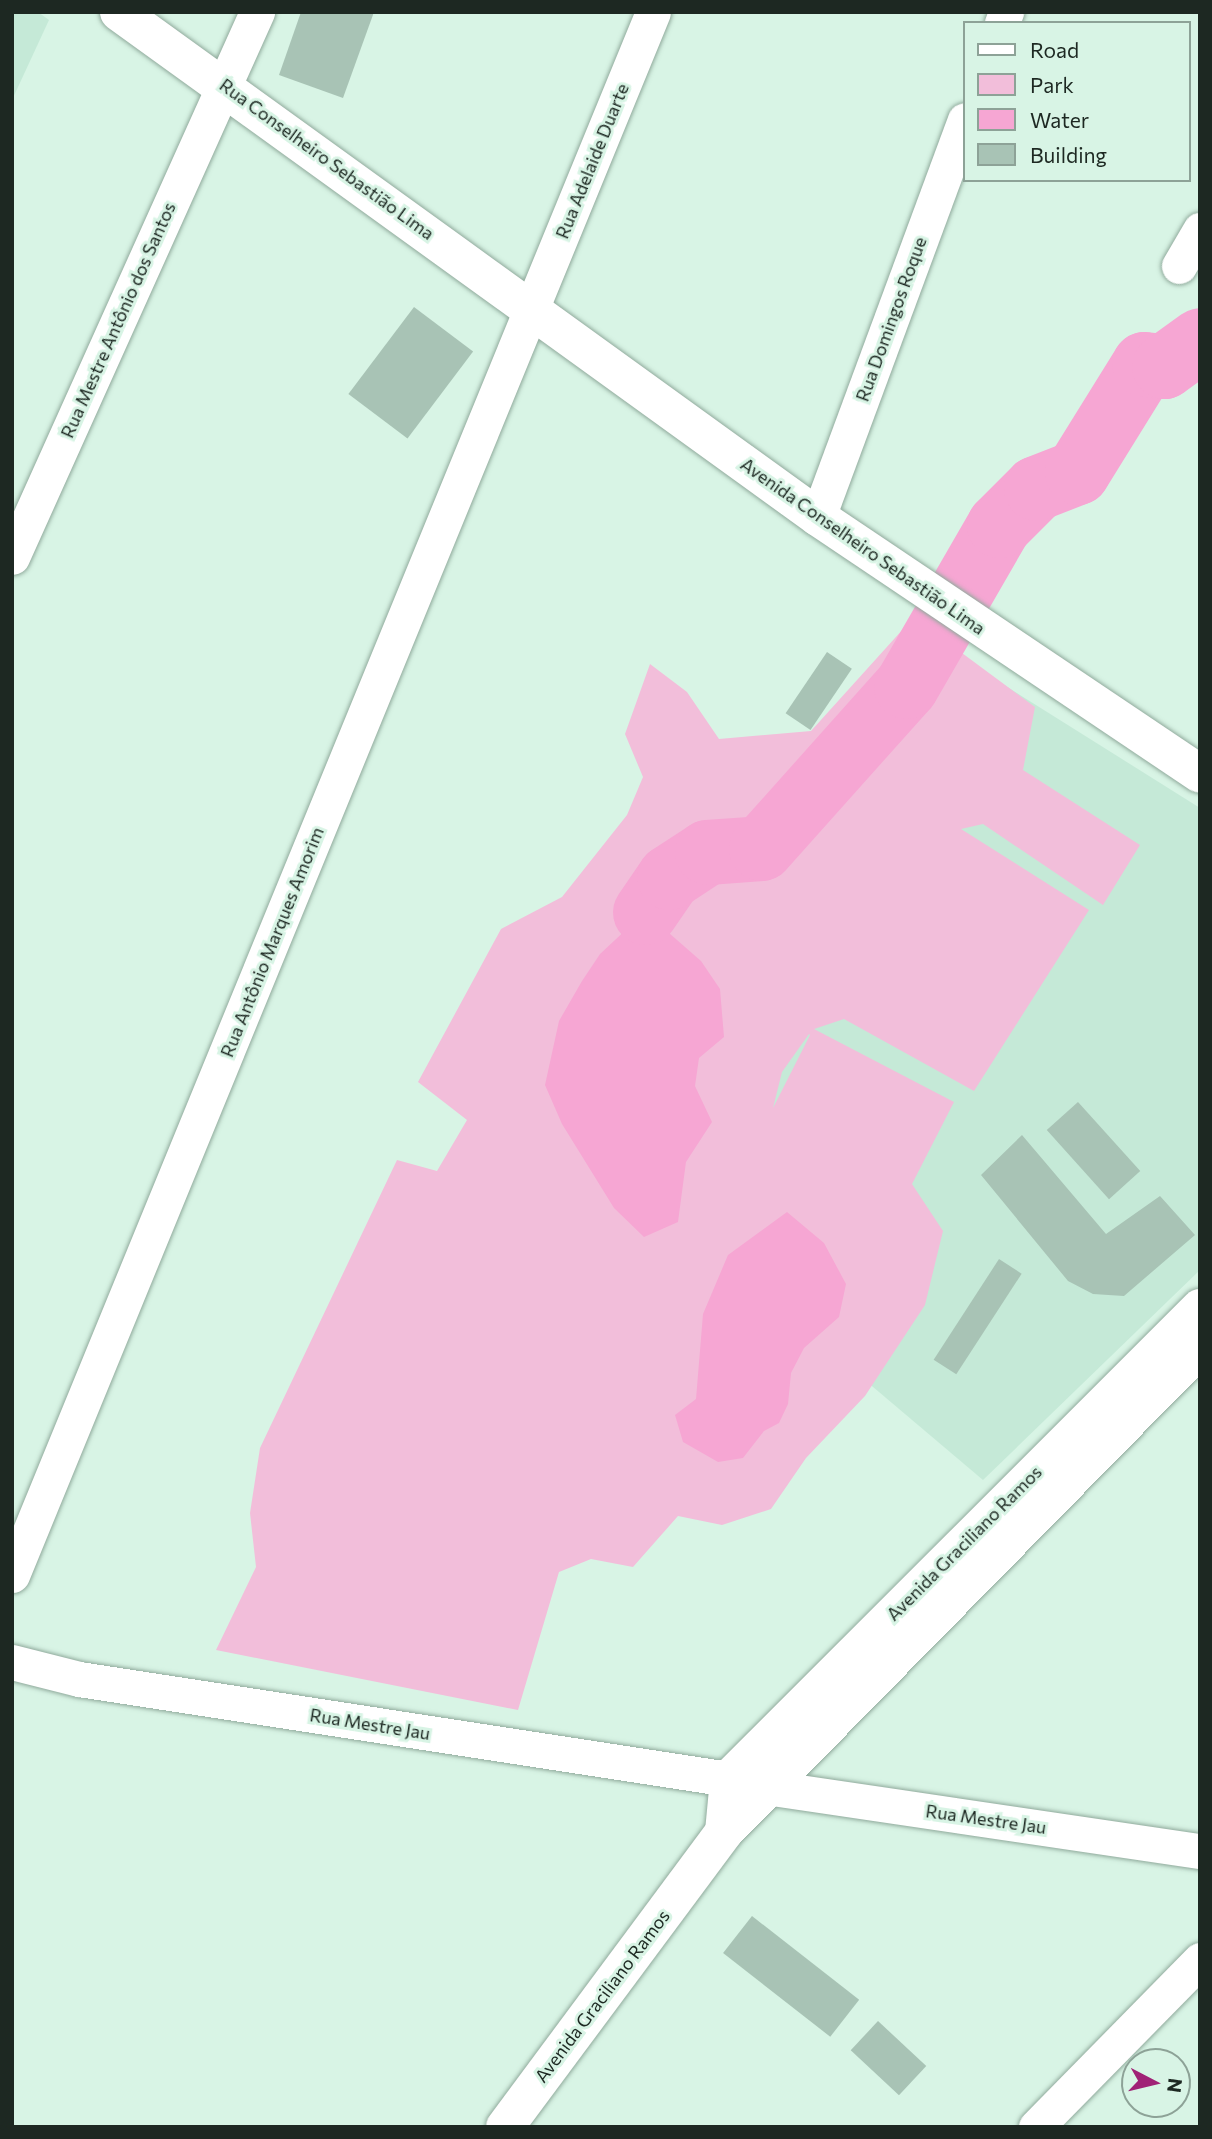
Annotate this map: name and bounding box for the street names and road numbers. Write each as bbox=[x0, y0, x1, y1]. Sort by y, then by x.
street label: Rua Conselheiro Sebastião Lima bbox=[216, 74, 438, 244]
street label: Rua Adelaide Duarte bbox=[551, 80, 633, 242]
street label: Rua Mestre Antônio dos Santos bbox=[56, 199, 180, 441]
street label: Rua Domingos Roque bbox=[851, 234, 931, 404]
street label: Avenida Conselheiro Sebastião Lima bbox=[737, 453, 989, 639]
street label: Rua Antônio Marques Amorim bbox=[216, 824, 328, 1060]
street label: Avenida Graciliano Ramos bbox=[882, 1461, 1046, 1625]
street label: Rua Mestre Jau bbox=[308, 1704, 432, 1744]
street label: Rua Mestre Jau bbox=[924, 1800, 1048, 1838]
street label: Avenida Graciliano Ramos bbox=[530, 1905, 674, 2087]

